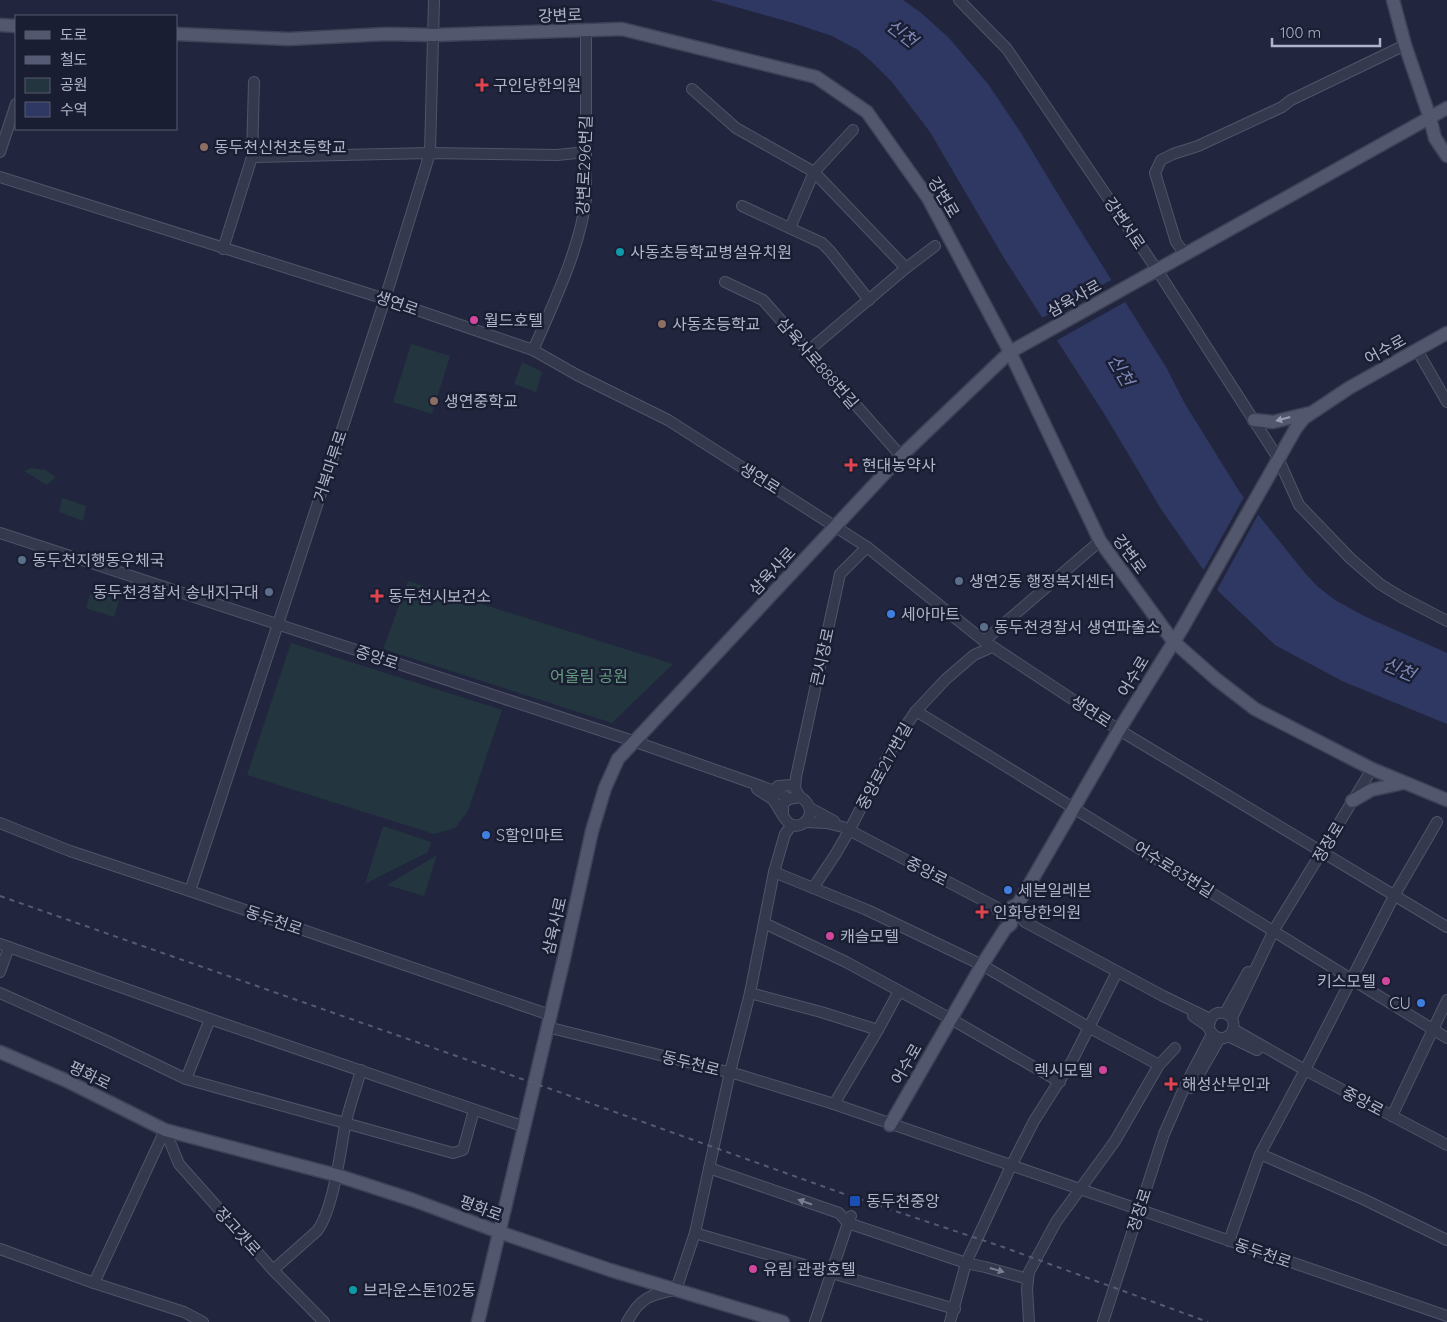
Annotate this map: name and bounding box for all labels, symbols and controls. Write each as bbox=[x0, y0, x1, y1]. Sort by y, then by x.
street label: 강변로 bbox=[538, 4, 583, 26]
water label: 신천 bbox=[882, 14, 924, 54]
legend bbox=[15, 15, 178, 130]
scale bar bbox=[1272, 15, 1380, 47]
text: 100 m bbox=[1280, 23, 1321, 42]
text: 도로 bbox=[60, 25, 88, 44]
text: 철도 bbox=[60, 50, 88, 69]
text: 공원 bbox=[60, 75, 88, 94]
place label: 구인당한의원 bbox=[493, 75, 581, 95]
marker: 구인당한의원 bbox=[475, 78, 489, 92]
text: 수역 bbox=[60, 100, 88, 119]
street label: 강변로296번길 bbox=[572, 115, 596, 215]
place label: 동두천신천초등학교 bbox=[214, 137, 346, 157]
marker: 동두천신천초등학교 bbox=[198, 141, 210, 153]
street label: 강변로 bbox=[924, 173, 964, 221]
street label: 강변서로 bbox=[1100, 193, 1150, 253]
place label: 사동초등학교병설유치원 bbox=[630, 242, 792, 262]
marker: 사동초등학교병설유치원 bbox=[614, 246, 626, 258]
street label: 삼육사로 bbox=[1043, 275, 1105, 321]
street label: 생연로 bbox=[373, 286, 421, 320]
place label: 월드호텔 bbox=[484, 310, 543, 330]
street label: 삼육사로888번길 bbox=[773, 313, 863, 413]
marker: 월드호텔 bbox=[468, 314, 480, 326]
place label: 사동초등학교 bbox=[672, 314, 760, 334]
marker: 사동초등학교 bbox=[656, 318, 668, 330]
street label: 어수로 bbox=[1361, 329, 1409, 368]
water label: 신천 bbox=[1103, 350, 1140, 392]
place label: 생연중학교 bbox=[444, 391, 518, 411]
marker: 생연중학교 bbox=[428, 395, 440, 407]
one-way arrow bbox=[1276, 415, 1291, 423]
street label: 거북마루로 bbox=[309, 428, 351, 504]
place label: 현대농약사 bbox=[862, 455, 936, 475]
street label: 생연로 bbox=[736, 458, 784, 498]
marker: 현대농약사 bbox=[844, 458, 858, 472]
street label: 강변로 bbox=[1109, 530, 1151, 578]
street label: 삼육사로 bbox=[745, 542, 800, 599]
place label: 동두천지행동우체국 bbox=[32, 550, 164, 570]
marker: 동두천지행동우체국 bbox=[16, 554, 28, 566]
place label: 생연2동 행정복지센터 bbox=[969, 571, 1115, 591]
marker: 생연2동 행정복지센터 bbox=[953, 575, 965, 587]
place label: 동두천경찰서 송내지구대 bbox=[93, 582, 259, 602]
marker: 동두천경찰서 송내지구대 bbox=[263, 586, 275, 598]
place label: 동두천시보건소 bbox=[388, 586, 491, 606]
marker: 동두천시보건소 bbox=[370, 589, 384, 603]
place label: 세아마트 bbox=[901, 604, 960, 624]
marker: 세아마트 bbox=[885, 608, 897, 620]
place label: 동두천경찰서 생연파출소 bbox=[994, 617, 1160, 637]
marker: 동두천경찰서 생연파출소 bbox=[978, 621, 990, 633]
street label: 큰시장로 bbox=[806, 626, 838, 688]
street label: 중앙로 bbox=[353, 641, 401, 673]
street label: 어수로 bbox=[1113, 652, 1153, 700]
water label: 신천 bbox=[1379, 652, 1421, 687]
park label: 어울림 공원 bbox=[550, 666, 628, 686]
street label: 생연로 bbox=[1067, 691, 1115, 732]
street label: 중앙로217번길 bbox=[852, 719, 916, 813]
street label: 정장로 bbox=[1308, 818, 1348, 866]
place label: S할인마트 bbox=[496, 825, 564, 845]
marker: S할인마트 bbox=[480, 829, 492, 841]
street label: 어수로83번길 bbox=[1130, 837, 1218, 901]
street label: 중앙로 bbox=[903, 852, 951, 890]
place label: 세븐일레븐 bbox=[1018, 880, 1092, 900]
marker: 세븐일레븐 bbox=[1002, 884, 1014, 896]
street label: 삼육사로 bbox=[538, 895, 570, 957]
street label: 동두천로 bbox=[243, 901, 305, 939]
place label: 인화당한의원 bbox=[993, 902, 1081, 922]
marker: 인화당한의원 bbox=[975, 905, 989, 919]
place label: 캐슬모텔 bbox=[840, 926, 899, 946]
marker: 캐슬모텔 bbox=[824, 930, 836, 942]
place label: 키스모텔 bbox=[1317, 971, 1376, 991]
marker: 키스모텔 bbox=[1380, 975, 1392, 987]
place label: CU bbox=[1389, 993, 1411, 1013]
marker: CU bbox=[1415, 997, 1427, 1009]
street label: 어수로 bbox=[886, 1040, 926, 1088]
street label: 동두천로 bbox=[660, 1046, 722, 1080]
street label: 평화로 bbox=[66, 1056, 114, 1094]
place label: 렉시모텔 bbox=[1034, 1060, 1093, 1080]
marker: 렉시모텔 bbox=[1097, 1064, 1109, 1076]
place label: 해성산부인과 bbox=[1182, 1074, 1271, 1094]
marker: 해성산부인과 bbox=[1164, 1077, 1178, 1091]
street label: 중앙로 bbox=[1339, 1082, 1387, 1120]
street label: 정장로 bbox=[1123, 1186, 1155, 1234]
street label: 평화로 bbox=[457, 1191, 505, 1225]
place label: 동두천중앙 bbox=[866, 1191, 940, 1211]
marker: 동두천중앙 bbox=[848, 1194, 862, 1208]
one-way arrow bbox=[797, 1197, 812, 1205]
street label: 장고갯로 bbox=[211, 1202, 265, 1260]
street label: 동두천로 bbox=[1232, 1234, 1294, 1272]
place label: 유림 관광호텔 bbox=[763, 1259, 856, 1279]
marker: 유림 관광호텔 bbox=[747, 1263, 759, 1275]
one-way arrow bbox=[990, 1267, 1005, 1275]
place label: 브라운스톤102동 bbox=[363, 1280, 476, 1300]
marker: 브라운스톤102동 bbox=[347, 1284, 359, 1296]

